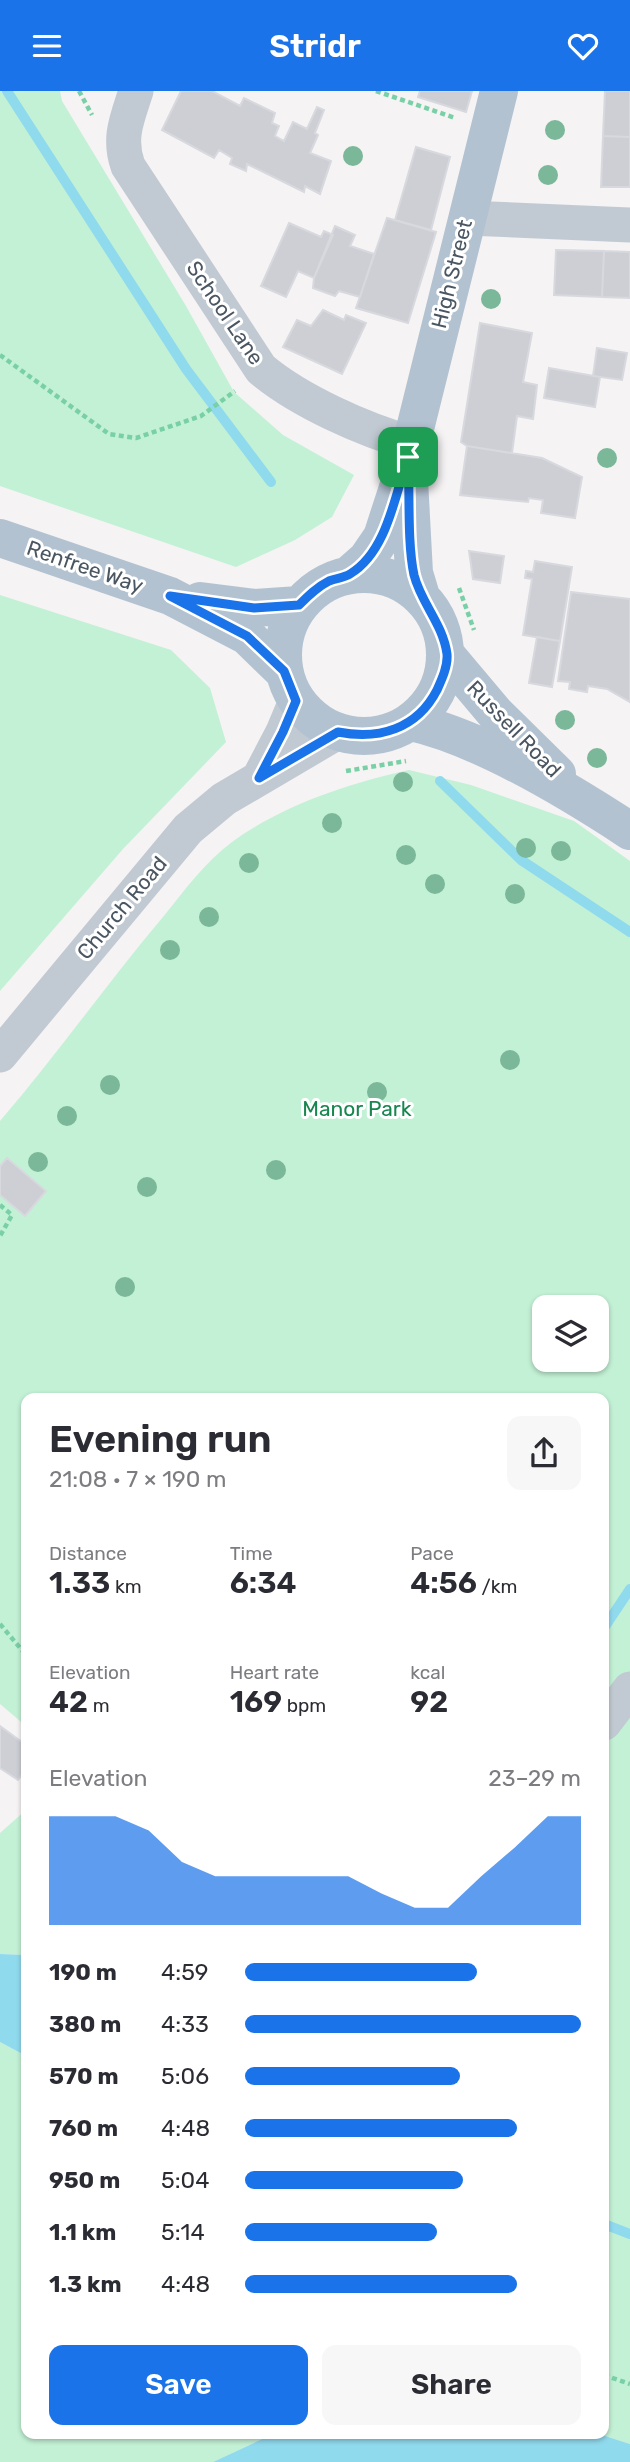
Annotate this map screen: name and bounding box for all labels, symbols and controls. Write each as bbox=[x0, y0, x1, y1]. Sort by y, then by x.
icon: menu bbox=[28, 27, 66, 65]
text: Stridr bbox=[269, 27, 361, 65]
icon: heart bbox=[564, 27, 602, 65]
street label: High Street bbox=[426, 217, 477, 331]
street label: School Lane bbox=[182, 256, 269, 369]
pin bbox=[378, 427, 438, 487]
icon: arrive bbox=[389, 438, 427, 476]
street label: Renfree Way bbox=[24, 535, 147, 598]
street label: Russell Road bbox=[462, 675, 567, 782]
street label: Church Road bbox=[71, 851, 172, 964]
park label: Manor Park bbox=[302, 1096, 412, 1121]
map controls bbox=[532, 1295, 609, 1372]
button: layers bbox=[532, 1295, 609, 1372]
text: Evening run bbox=[49, 1416, 272, 1462]
button: share bbox=[507, 1416, 581, 1490]
text: 21:08 · 7 × 190 m bbox=[49, 1465, 226, 1493]
text: Distance bbox=[49, 1542, 127, 1565]
text: Time bbox=[230, 1542, 273, 1565]
text: Pace bbox=[410, 1542, 454, 1565]
text: 1.33 bbox=[49, 1565, 110, 1601]
text: 6:34 bbox=[230, 1565, 297, 1601]
text: 4:56 bbox=[410, 1565, 477, 1601]
text: km bbox=[110, 1575, 142, 1598]
text: /km bbox=[477, 1575, 517, 1598]
text: Elevation bbox=[49, 1661, 130, 1684]
text: Heart rate bbox=[230, 1661, 319, 1684]
text: kcal bbox=[410, 1661, 445, 1684]
text: 42 bbox=[49, 1684, 88, 1720]
text: 169 bbox=[230, 1684, 282, 1720]
text: 92 bbox=[410, 1684, 448, 1720]
text: m bbox=[88, 1694, 110, 1717]
text: bpm bbox=[282, 1694, 326, 1717]
text: Elevation bbox=[49, 1764, 148, 1792]
text: 23–29 m bbox=[488, 1764, 581, 1792]
text: 190 m bbox=[49, 1958, 117, 1986]
text: 4:59 bbox=[161, 1958, 208, 1986]
text: 380 m bbox=[49, 2010, 121, 2038]
text: 4:33 bbox=[161, 2010, 209, 2038]
text: 570 m bbox=[49, 2062, 119, 2090]
text: 5:06 bbox=[161, 2062, 209, 2090]
text: 760 m bbox=[49, 2114, 118, 2142]
text: 4:48 bbox=[161, 2114, 210, 2142]
text: 950 m bbox=[49, 2166, 120, 2194]
text: 5:04 bbox=[161, 2166, 209, 2194]
text: 1.1 km bbox=[49, 2218, 116, 2246]
text: 5:14 bbox=[161, 2218, 205, 2246]
text: 1.3 km bbox=[49, 2270, 122, 2298]
text: 4:48 bbox=[161, 2270, 210, 2298]
button: Save bbox=[49, 2345, 308, 2425]
button: Share bbox=[322, 2345, 581, 2425]

